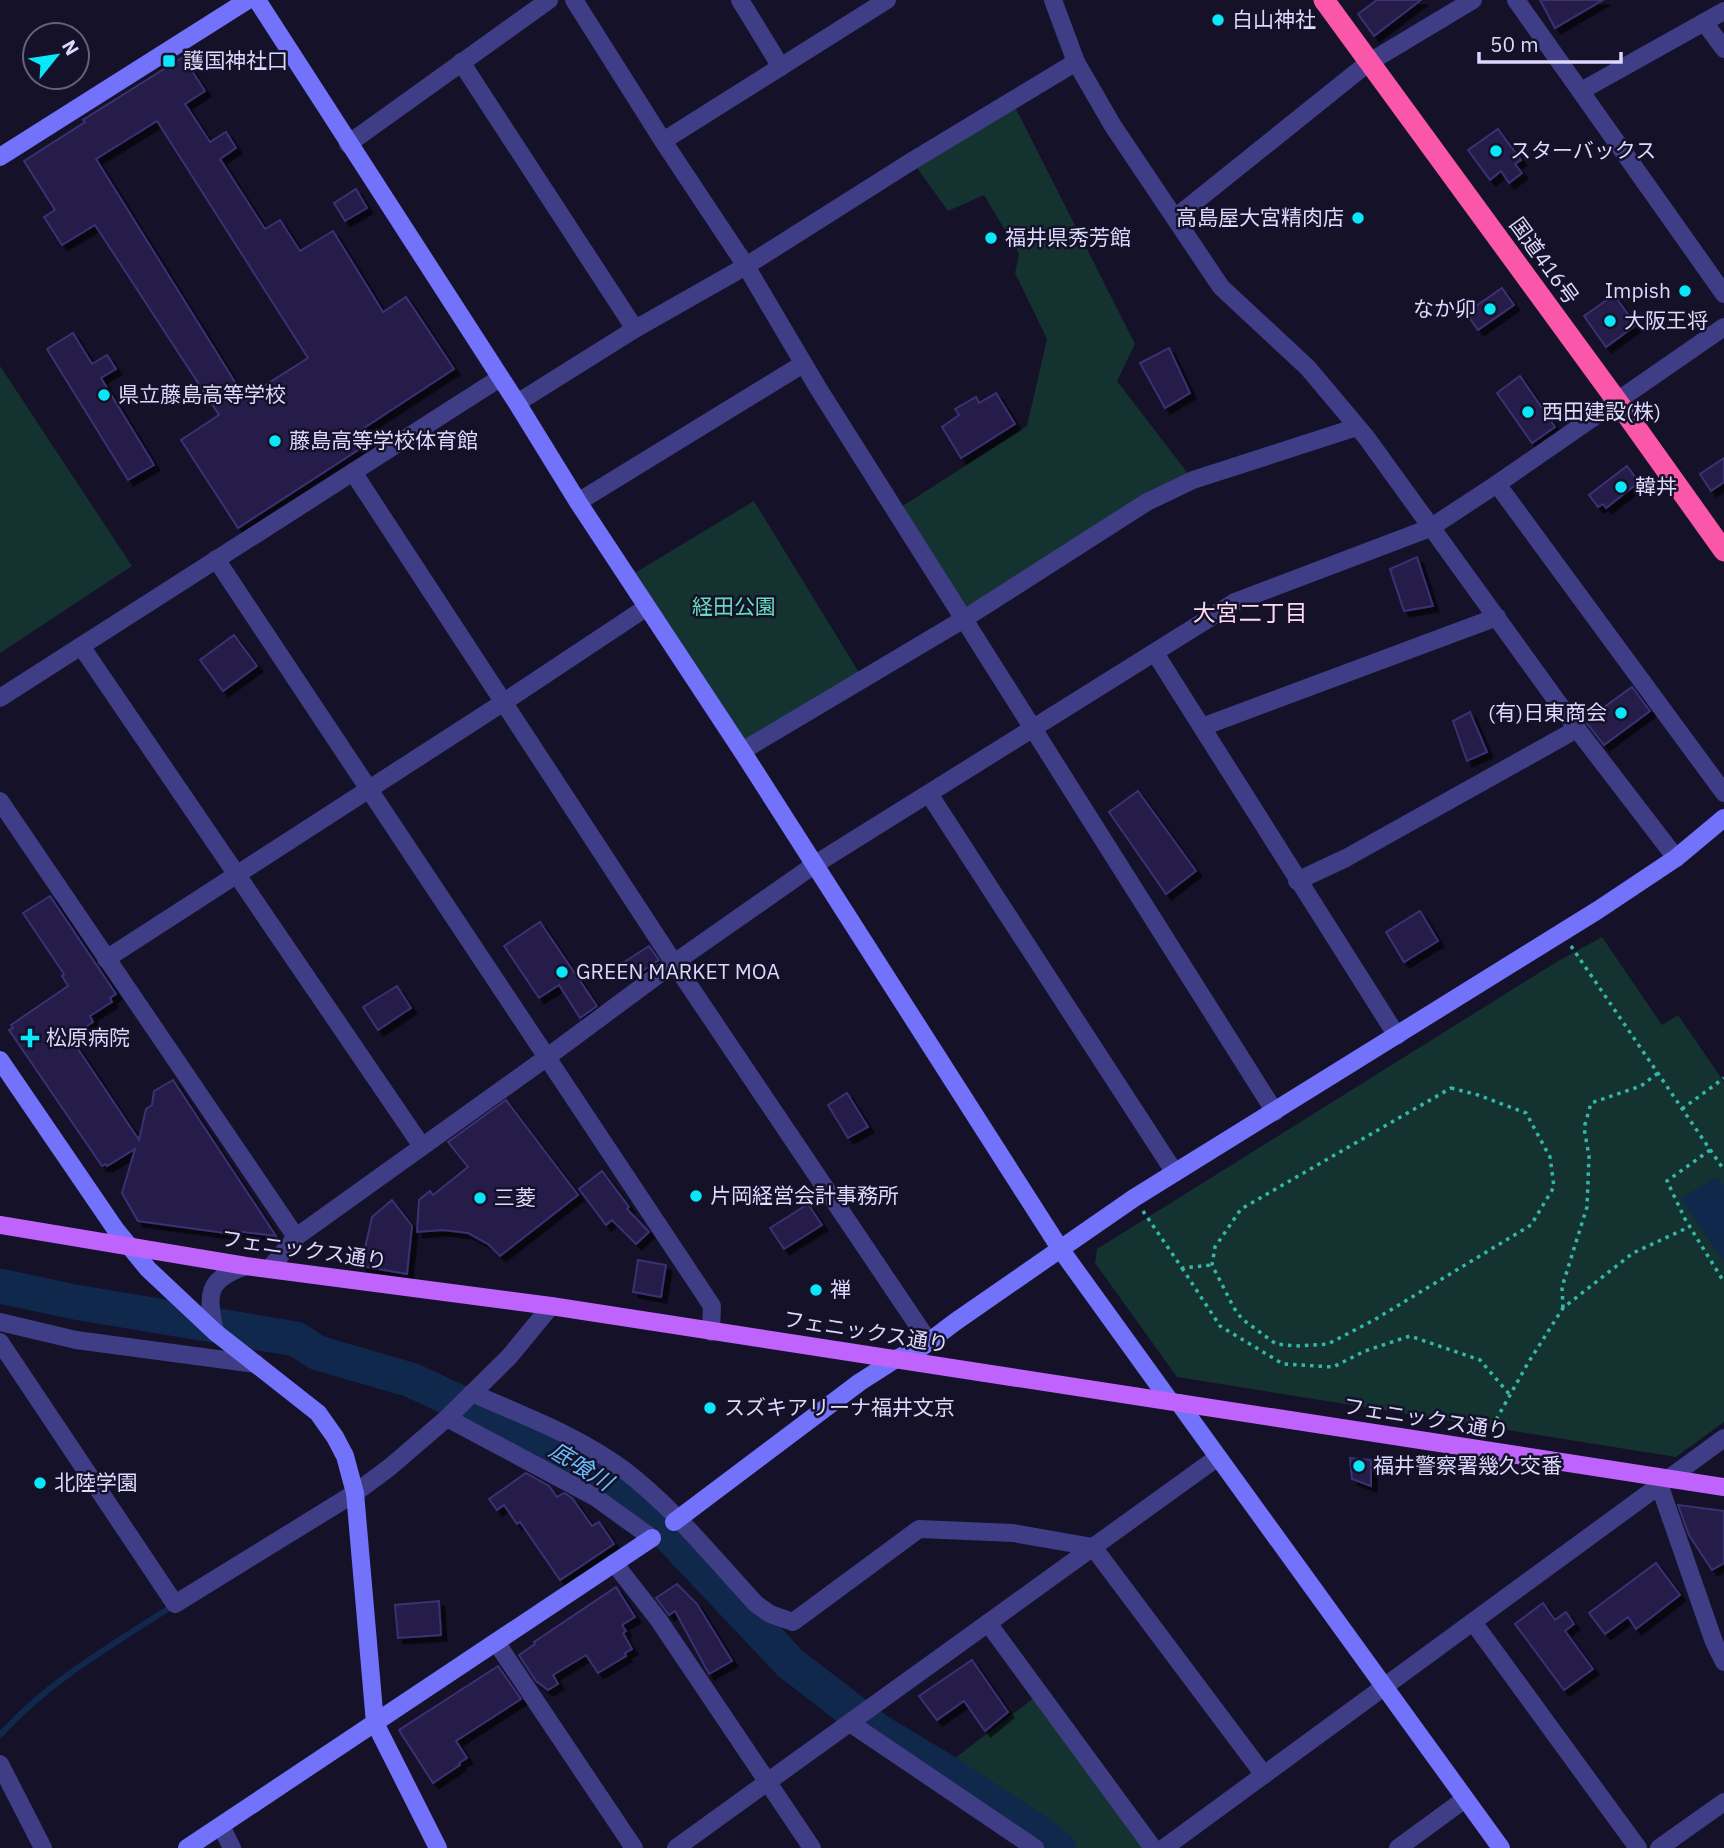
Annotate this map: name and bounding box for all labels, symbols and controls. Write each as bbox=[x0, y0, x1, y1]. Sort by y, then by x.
place label: 白山神社 bbox=[1232, 5, 1316, 33]
marker: 白山神社 bbox=[1210, 12, 1226, 28]
north arrow bbox=[21, 21, 91, 91]
scale bar bbox=[1479, 21, 1621, 65]
text: 50 m bbox=[1490, 30, 1539, 58]
text: N bbox=[57, 36, 85, 59]
place label: 護国神社口 bbox=[183, 46, 288, 74]
marker: 護国神社口 bbox=[161, 53, 177, 69]
place label: スターバックス bbox=[1510, 136, 1656, 164]
marker: スターバックス bbox=[1488, 143, 1504, 159]
place label: 高島屋大宮精肉店 bbox=[1176, 203, 1344, 231]
marker: 高島屋大宮精肉店 bbox=[1350, 210, 1366, 226]
street label: 国道416号 bbox=[1504, 211, 1586, 309]
place label: 福井県秀芳館 bbox=[1005, 223, 1131, 251]
marker: 福井県秀芳館 bbox=[983, 230, 999, 246]
place label: Impish bbox=[1605, 276, 1671, 304]
marker: Impish bbox=[1677, 283, 1693, 299]
place label: なか卯 bbox=[1413, 294, 1476, 322]
marker: なか卯 bbox=[1482, 301, 1498, 317]
place label: 大阪王将 bbox=[1624, 306, 1708, 334]
marker: 大阪王将 bbox=[1602, 313, 1618, 329]
place label: 県立藤島高等学校 bbox=[118, 380, 286, 408]
marker: 県立藤島高等学校 bbox=[96, 387, 112, 403]
place label: 西田建設(株) bbox=[1542, 397, 1661, 425]
marker: 西田建設(株) bbox=[1520, 404, 1536, 420]
place label: 藤島高等学校体育館 bbox=[289, 426, 478, 454]
marker: 藤島高等学校体育館 bbox=[267, 433, 283, 449]
place label: 韓丼 bbox=[1635, 472, 1677, 500]
marker: 韓丼 bbox=[1613, 479, 1629, 495]
park label: 経田公園 bbox=[692, 592, 776, 620]
district label: 大宮二丁目 bbox=[1193, 597, 1308, 627]
place label: (有)日東商会 bbox=[1488, 698, 1607, 726]
marker: (有)日東商会 bbox=[1613, 705, 1629, 721]
place label: GREEN MARKET MOA bbox=[576, 957, 780, 985]
marker: GREEN MARKET MOA bbox=[554, 964, 570, 980]
place label: 松原病院 bbox=[46, 1023, 130, 1051]
marker: 松原病院 bbox=[20, 1028, 40, 1048]
place label: 片岡経営会計事務所 bbox=[710, 1181, 899, 1209]
place label: 三菱 bbox=[494, 1183, 536, 1211]
marker: 片岡経営会計事務所 bbox=[688, 1188, 704, 1204]
marker: 三菱 bbox=[472, 1190, 488, 1206]
street label: フェニックス通り bbox=[219, 1223, 389, 1275]
place label: 禅 bbox=[830, 1275, 851, 1303]
marker: 禅 bbox=[808, 1282, 824, 1298]
street label: フェニックス通り bbox=[781, 1304, 951, 1358]
street label: フェニックス通り bbox=[1341, 1391, 1511, 1445]
place label: スズキアリーナ福井文京 bbox=[724, 1393, 955, 1421]
marker: スズキアリーナ福井文京 bbox=[702, 1400, 718, 1416]
water label: 底喰川 bbox=[544, 1434, 621, 1498]
place label: 福井警察署幾久交番 bbox=[1373, 1451, 1562, 1479]
marker: 福井警察署幾久交番 bbox=[1351, 1458, 1367, 1474]
place label: 北陸学園 bbox=[54, 1468, 138, 1496]
marker: 北陸学園 bbox=[32, 1475, 48, 1491]

